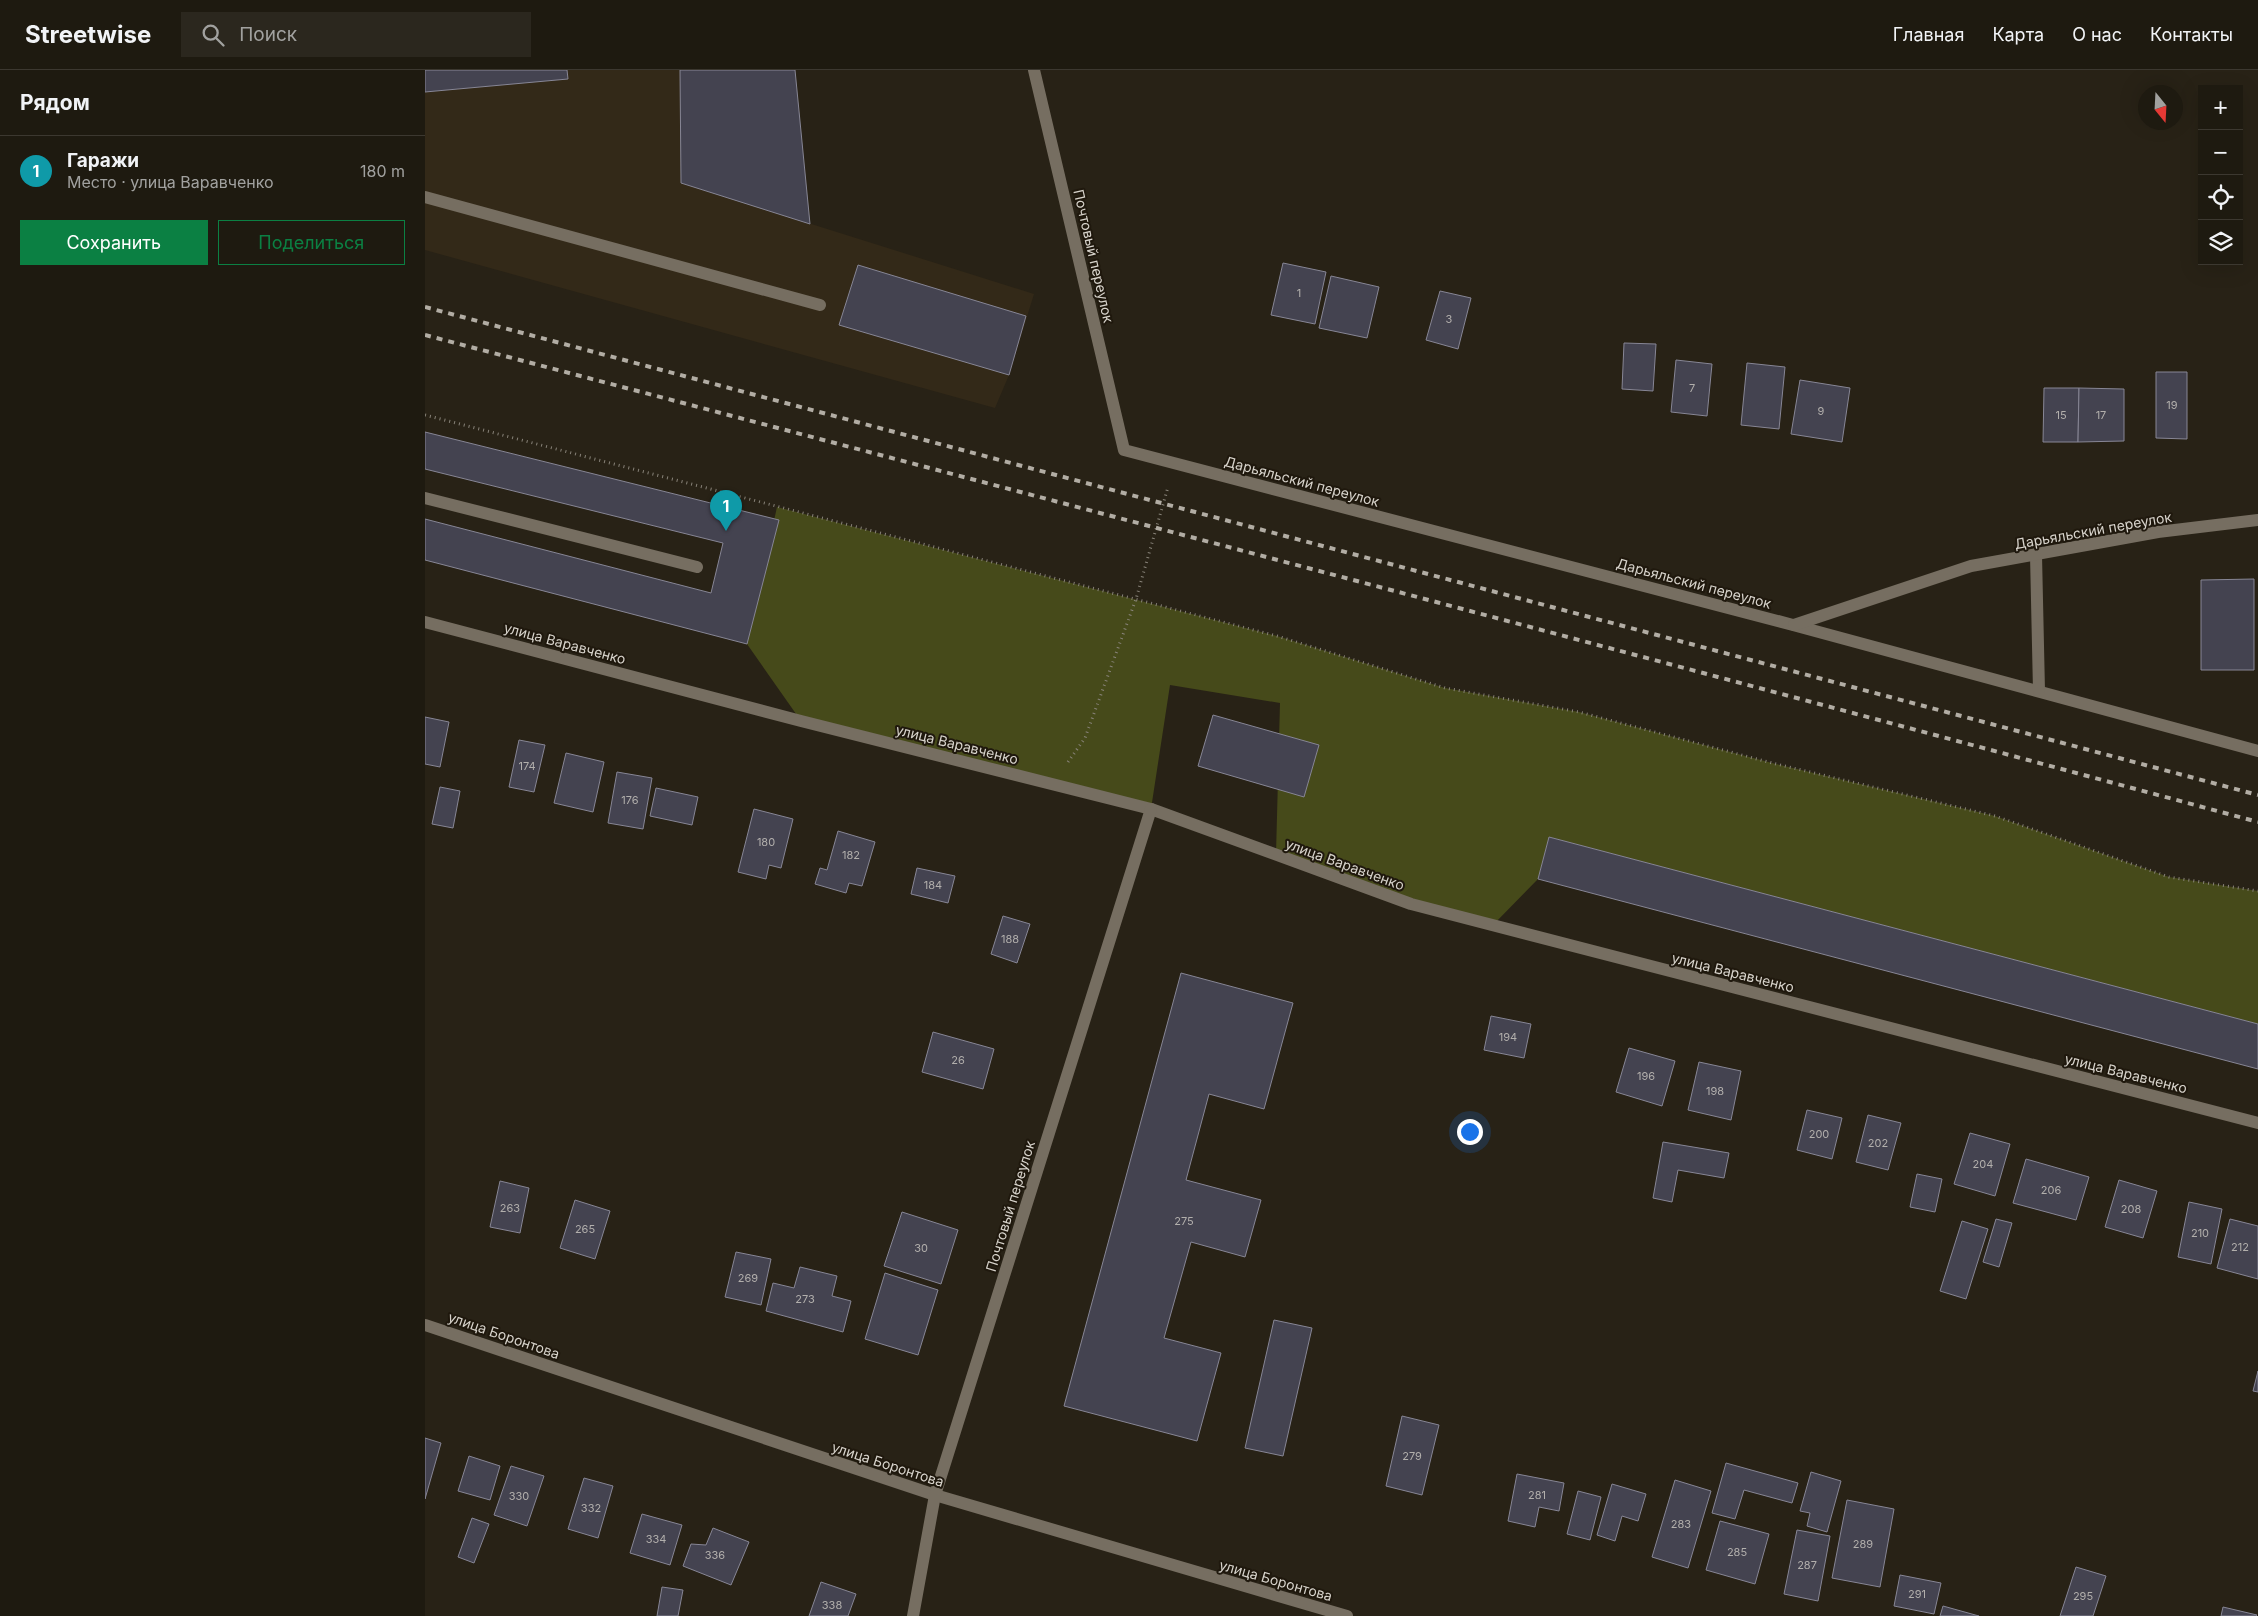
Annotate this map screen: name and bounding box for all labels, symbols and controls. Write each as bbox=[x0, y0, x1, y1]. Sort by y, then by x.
search box bbox=[181, 12, 531, 57]
text: Streetwise bbox=[25, 20, 151, 49]
icon: search bbox=[199, 21, 227, 49]
text: Поиск bbox=[239, 23, 297, 46]
text: Главная bbox=[1893, 24, 1964, 45]
text: Карта bbox=[1992, 24, 2044, 45]
text: О нас bbox=[2072, 24, 2122, 45]
text: Контакты bbox=[2150, 24, 2233, 45]
north arrow bbox=[2138, 85, 2183, 130]
map controls bbox=[2198, 85, 2243, 265]
button: + bbox=[2198, 85, 2243, 130]
text: Рядом bbox=[20, 90, 90, 115]
button: − bbox=[2198, 130, 2243, 175]
text: Гаражи bbox=[67, 149, 139, 172]
text: 1 bbox=[33, 161, 39, 181]
text: 180 m bbox=[360, 161, 405, 181]
text: Место · улица Варавченко bbox=[67, 172, 274, 192]
button: locate bbox=[2198, 175, 2243, 220]
street label: Почтовый переулок bbox=[1070, 188, 1118, 325]
button: Сохранить bbox=[20, 220, 208, 265]
button: Поделиться bbox=[218, 220, 405, 265]
button: layers bbox=[2198, 220, 2243, 265]
house number: 1 bbox=[1297, 286, 1301, 300]
house number: 3 bbox=[1446, 312, 1453, 326]
house number: 7 bbox=[1689, 381, 1695, 395]
house number: 19 bbox=[2166, 398, 2178, 412]
house number: 9 bbox=[1818, 404, 1825, 418]
house number: 15 bbox=[2055, 408, 2067, 422]
house number: 17 bbox=[2096, 408, 2106, 422]
street label: Дарьяльский переулок bbox=[1223, 452, 1382, 510]
pin: 1 bbox=[710, 490, 742, 531]
street label: Дарьяльский переулок bbox=[2013, 508, 2173, 552]
street label: Дарьяльский переулок bbox=[1615, 554, 1774, 612]
street label: улица Варавченко bbox=[502, 619, 628, 667]
street label: улица Варавченко bbox=[894, 721, 1020, 767]
house number: 174 bbox=[518, 759, 536, 773]
house number: 176 bbox=[621, 793, 639, 807]
house number: 180 bbox=[757, 835, 775, 849]
street label: улица Варавченко bbox=[1283, 835, 1407, 893]
house number: 182 bbox=[842, 848, 860, 862]
house number: 184 bbox=[924, 878, 942, 892]
house number: 188 bbox=[1001, 932, 1019, 946]
street label: улица Варавченко bbox=[1670, 949, 1796, 995]
house number: 194 bbox=[1499, 1030, 1517, 1044]
street label: улица Варавченко bbox=[2063, 1050, 2189, 1096]
house number: 26 bbox=[951, 1053, 965, 1067]
house number: 196 bbox=[1637, 1069, 1655, 1083]
house number: 198 bbox=[1706, 1084, 1724, 1098]
your location bbox=[1457, 1119, 1483, 1145]
house number: 200 bbox=[1809, 1127, 1829, 1141]
house number: 202 bbox=[1868, 1136, 1888, 1150]
street label: Почтовый переулок bbox=[982, 1138, 1038, 1274]
house number: 204 bbox=[1973, 1157, 1993, 1171]
house number: 206 bbox=[2041, 1183, 2061, 1197]
house number: 263 bbox=[500, 1201, 520, 1215]
house number: 208 bbox=[2121, 1202, 2141, 1216]
house number: 275 bbox=[1174, 1214, 1194, 1228]
house number: 265 bbox=[575, 1222, 595, 1236]
house number: 210 bbox=[2191, 1226, 2209, 1240]
house number: 212 bbox=[2231, 1240, 2249, 1254]
house number: 30 bbox=[914, 1241, 928, 1255]
house number: 269 bbox=[738, 1271, 758, 1285]
house number: 273 bbox=[795, 1292, 815, 1306]
street label: улица Боронтова bbox=[446, 1308, 562, 1362]
street label: улица Боронтова bbox=[830, 1438, 946, 1490]
house number: 279 bbox=[1402, 1449, 1422, 1463]
house number: 281 bbox=[1528, 1488, 1546, 1502]
house number: 330 bbox=[509, 1489, 529, 1503]
house number: 332 bbox=[581, 1501, 601, 1515]
house number: 283 bbox=[1671, 1517, 1691, 1531]
house number: 334 bbox=[646, 1532, 666, 1546]
house number: 289 bbox=[1853, 1537, 1873, 1551]
house number: 285 bbox=[1727, 1545, 1747, 1559]
house number: 336 bbox=[705, 1548, 725, 1562]
street label: улица Боронтова bbox=[1217, 1556, 1335, 1604]
house number: 287 bbox=[1797, 1558, 1817, 1572]
house number: 291 bbox=[1908, 1587, 1926, 1601]
house number: 295 bbox=[2073, 1589, 2093, 1603]
house number: 338 bbox=[822, 1598, 842, 1612]

